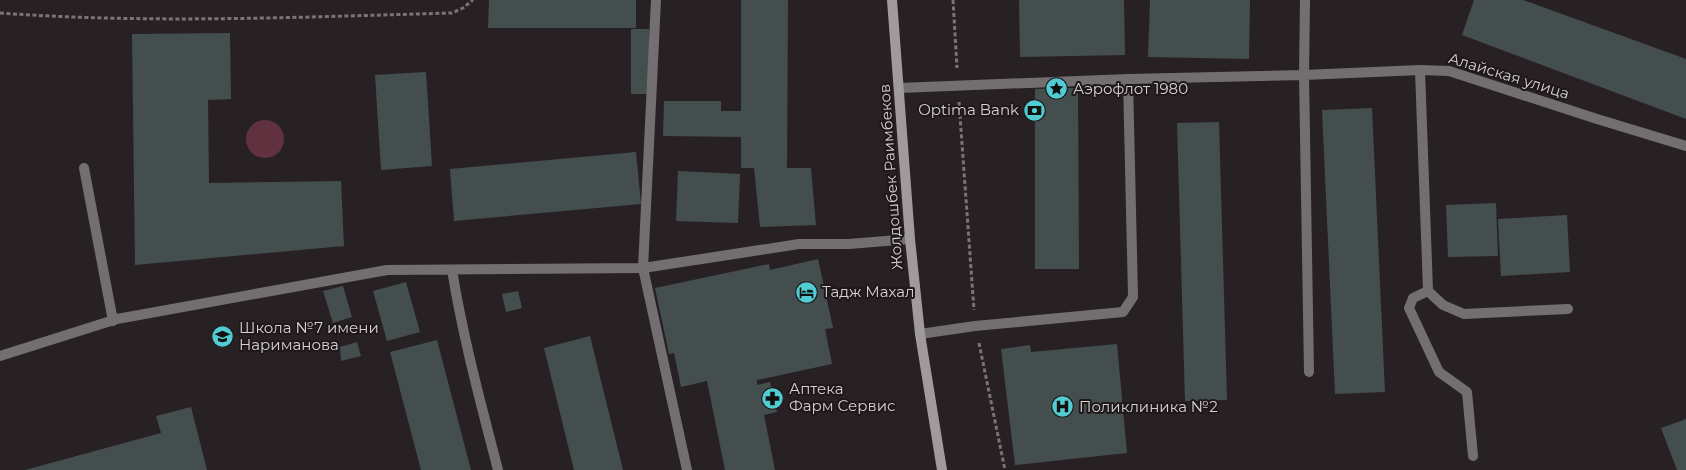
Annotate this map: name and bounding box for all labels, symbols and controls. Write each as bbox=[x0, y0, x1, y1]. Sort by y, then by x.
street label: Алайская улица bbox=[1446, 48, 1572, 103]
place icon: Аэрофлот 1980 bbox=[1045, 77, 1069, 101]
place label: Аэрофлот 1980 bbox=[1073, 79, 1188, 98]
street label: Жолдошбек Раимбеков bbox=[875, 83, 906, 271]
bank icon: Optima Bank bbox=[1023, 98, 1047, 122]
place label: Optima Bank bbox=[918, 100, 1019, 119]
hotel icon: Тадж Махал bbox=[794, 280, 818, 304]
place label: Тадж Махал bbox=[822, 282, 914, 301]
place label: Школа №7 имени Нариманова bbox=[239, 318, 379, 354]
school or university icon: Школа №7 имени Нариманова bbox=[211, 325, 235, 349]
place label: Аптека Фарм Сервис bbox=[789, 379, 895, 415]
pharmacy icon: Аптека Фарм Сервис bbox=[761, 386, 785, 410]
hospital icon: Поликлиника №2 bbox=[1051, 395, 1075, 419]
place label: Поликлиника №2 bbox=[1079, 397, 1218, 416]

